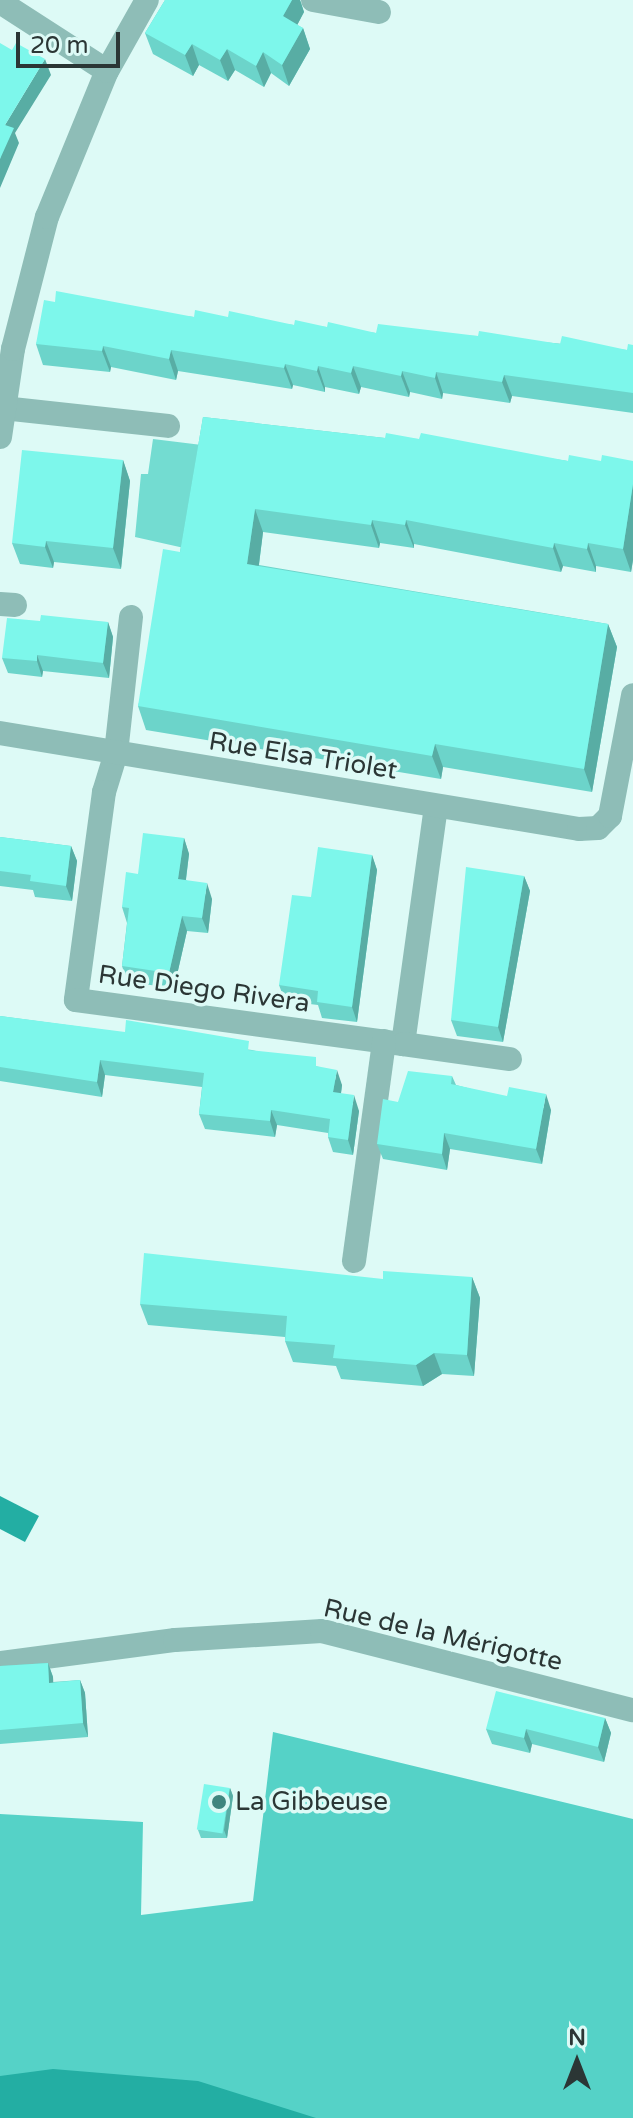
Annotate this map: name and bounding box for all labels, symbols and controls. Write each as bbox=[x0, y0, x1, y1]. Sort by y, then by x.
scale bar bbox=[20, 16, 124, 66]
text: 20 m bbox=[30, 31, 88, 60]
street label: Rue Elsa Triolet bbox=[207, 726, 399, 786]
street label: Rue Diego Rivera bbox=[96, 959, 312, 1019]
street label: Rue de la Mérigotte bbox=[321, 1592, 565, 1678]
place label: La Gibbeuse bbox=[235, 1786, 388, 1818]
marker: La Gibbeuse bbox=[210, 1793, 228, 1811]
north arrow bbox=[537, 2022, 617, 2102]
text: N bbox=[568, 2025, 586, 2051]

